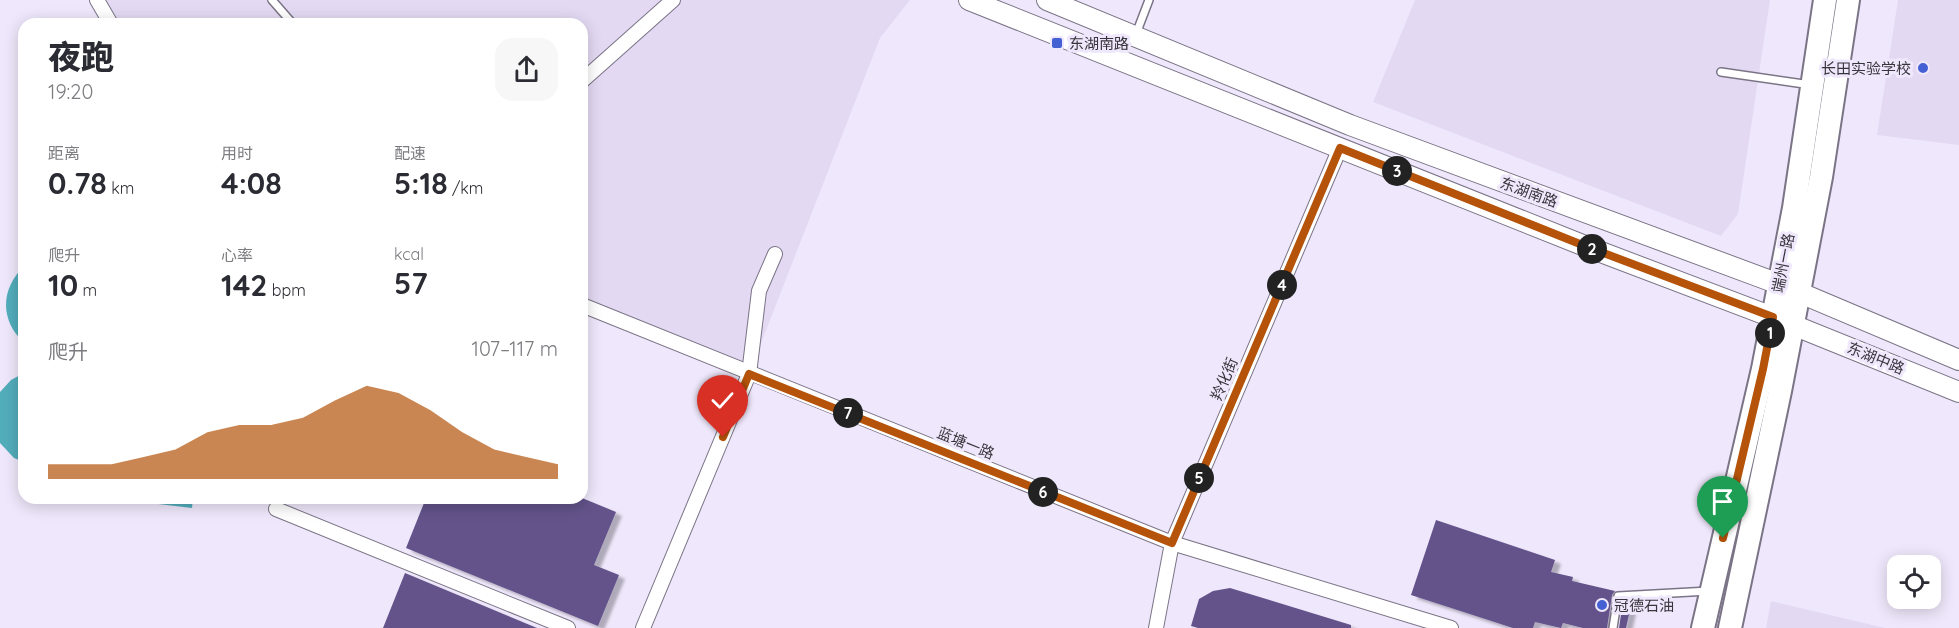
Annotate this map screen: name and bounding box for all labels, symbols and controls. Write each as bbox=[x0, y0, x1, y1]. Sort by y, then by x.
place label: 东湖南路 bbox=[1069, 34, 1129, 53]
text: 夜跑 bbox=[48, 36, 114, 77]
marker: 东湖南路 bbox=[1050, 36, 1064, 50]
button: share bbox=[495, 38, 558, 101]
place label: 长田实验学校 bbox=[1821, 59, 1911, 78]
marker: 长田实验学校 bbox=[1916, 61, 1930, 75]
text: 19:20 bbox=[48, 79, 93, 104]
text: 距离 bbox=[48, 143, 80, 163]
text: 用时 bbox=[221, 143, 253, 163]
text: 配速 bbox=[394, 143, 426, 163]
pin: 3 bbox=[1382, 156, 1412, 186]
text: 3 bbox=[1393, 161, 1401, 181]
text: 0.78 bbox=[48, 164, 107, 202]
text: 4:08 bbox=[221, 164, 282, 202]
text: 5:18 bbox=[394, 164, 448, 202]
street label: 东湖南路 bbox=[1498, 173, 1560, 211]
text: km bbox=[107, 178, 134, 198]
text: /km bbox=[448, 178, 483, 198]
street label: 端州一路 bbox=[1768, 232, 1798, 294]
pin: 2 bbox=[1577, 234, 1607, 264]
text: 2 bbox=[1587, 239, 1597, 259]
text: kcal bbox=[394, 244, 424, 264]
text: 爬升 bbox=[48, 245, 80, 265]
text: 心率 bbox=[221, 245, 253, 265]
text: 57 bbox=[394, 264, 428, 302]
text: 10 bbox=[48, 266, 78, 304]
text: 142 bbox=[221, 266, 267, 304]
pin: 4 bbox=[1267, 270, 1297, 300]
text: 4 bbox=[1277, 275, 1287, 295]
text: m bbox=[78, 280, 97, 300]
text: bpm bbox=[267, 280, 306, 300]
pin: 1 bbox=[1755, 318, 1785, 348]
text: 1 bbox=[1767, 323, 1773, 343]
text: 107–117 m bbox=[472, 336, 558, 361]
street label: 东湖中路 bbox=[1845, 338, 1907, 378]
text: 爬升 bbox=[48, 339, 88, 364]
street label: 羚化街 bbox=[1206, 355, 1242, 403]
pin bbox=[697, 375, 748, 437]
icon: check bbox=[706, 384, 739, 417]
pin: 7 bbox=[833, 398, 863, 428]
text: 7 bbox=[844, 403, 852, 423]
street label: 蓝塘一路 bbox=[935, 423, 997, 463]
pin: 5 bbox=[1184, 463, 1214, 493]
text: 5 bbox=[1194, 468, 1204, 488]
pin bbox=[1697, 476, 1748, 538]
pin: 6 bbox=[1028, 477, 1058, 507]
text: 6 bbox=[1039, 482, 1047, 502]
icon: arrive bbox=[1706, 485, 1739, 518]
map controls bbox=[1887, 555, 1941, 609]
button: locate bbox=[1887, 555, 1941, 609]
place label: 冠德石油 bbox=[1614, 596, 1674, 615]
marker: 冠德石油 bbox=[1595, 598, 1609, 612]

